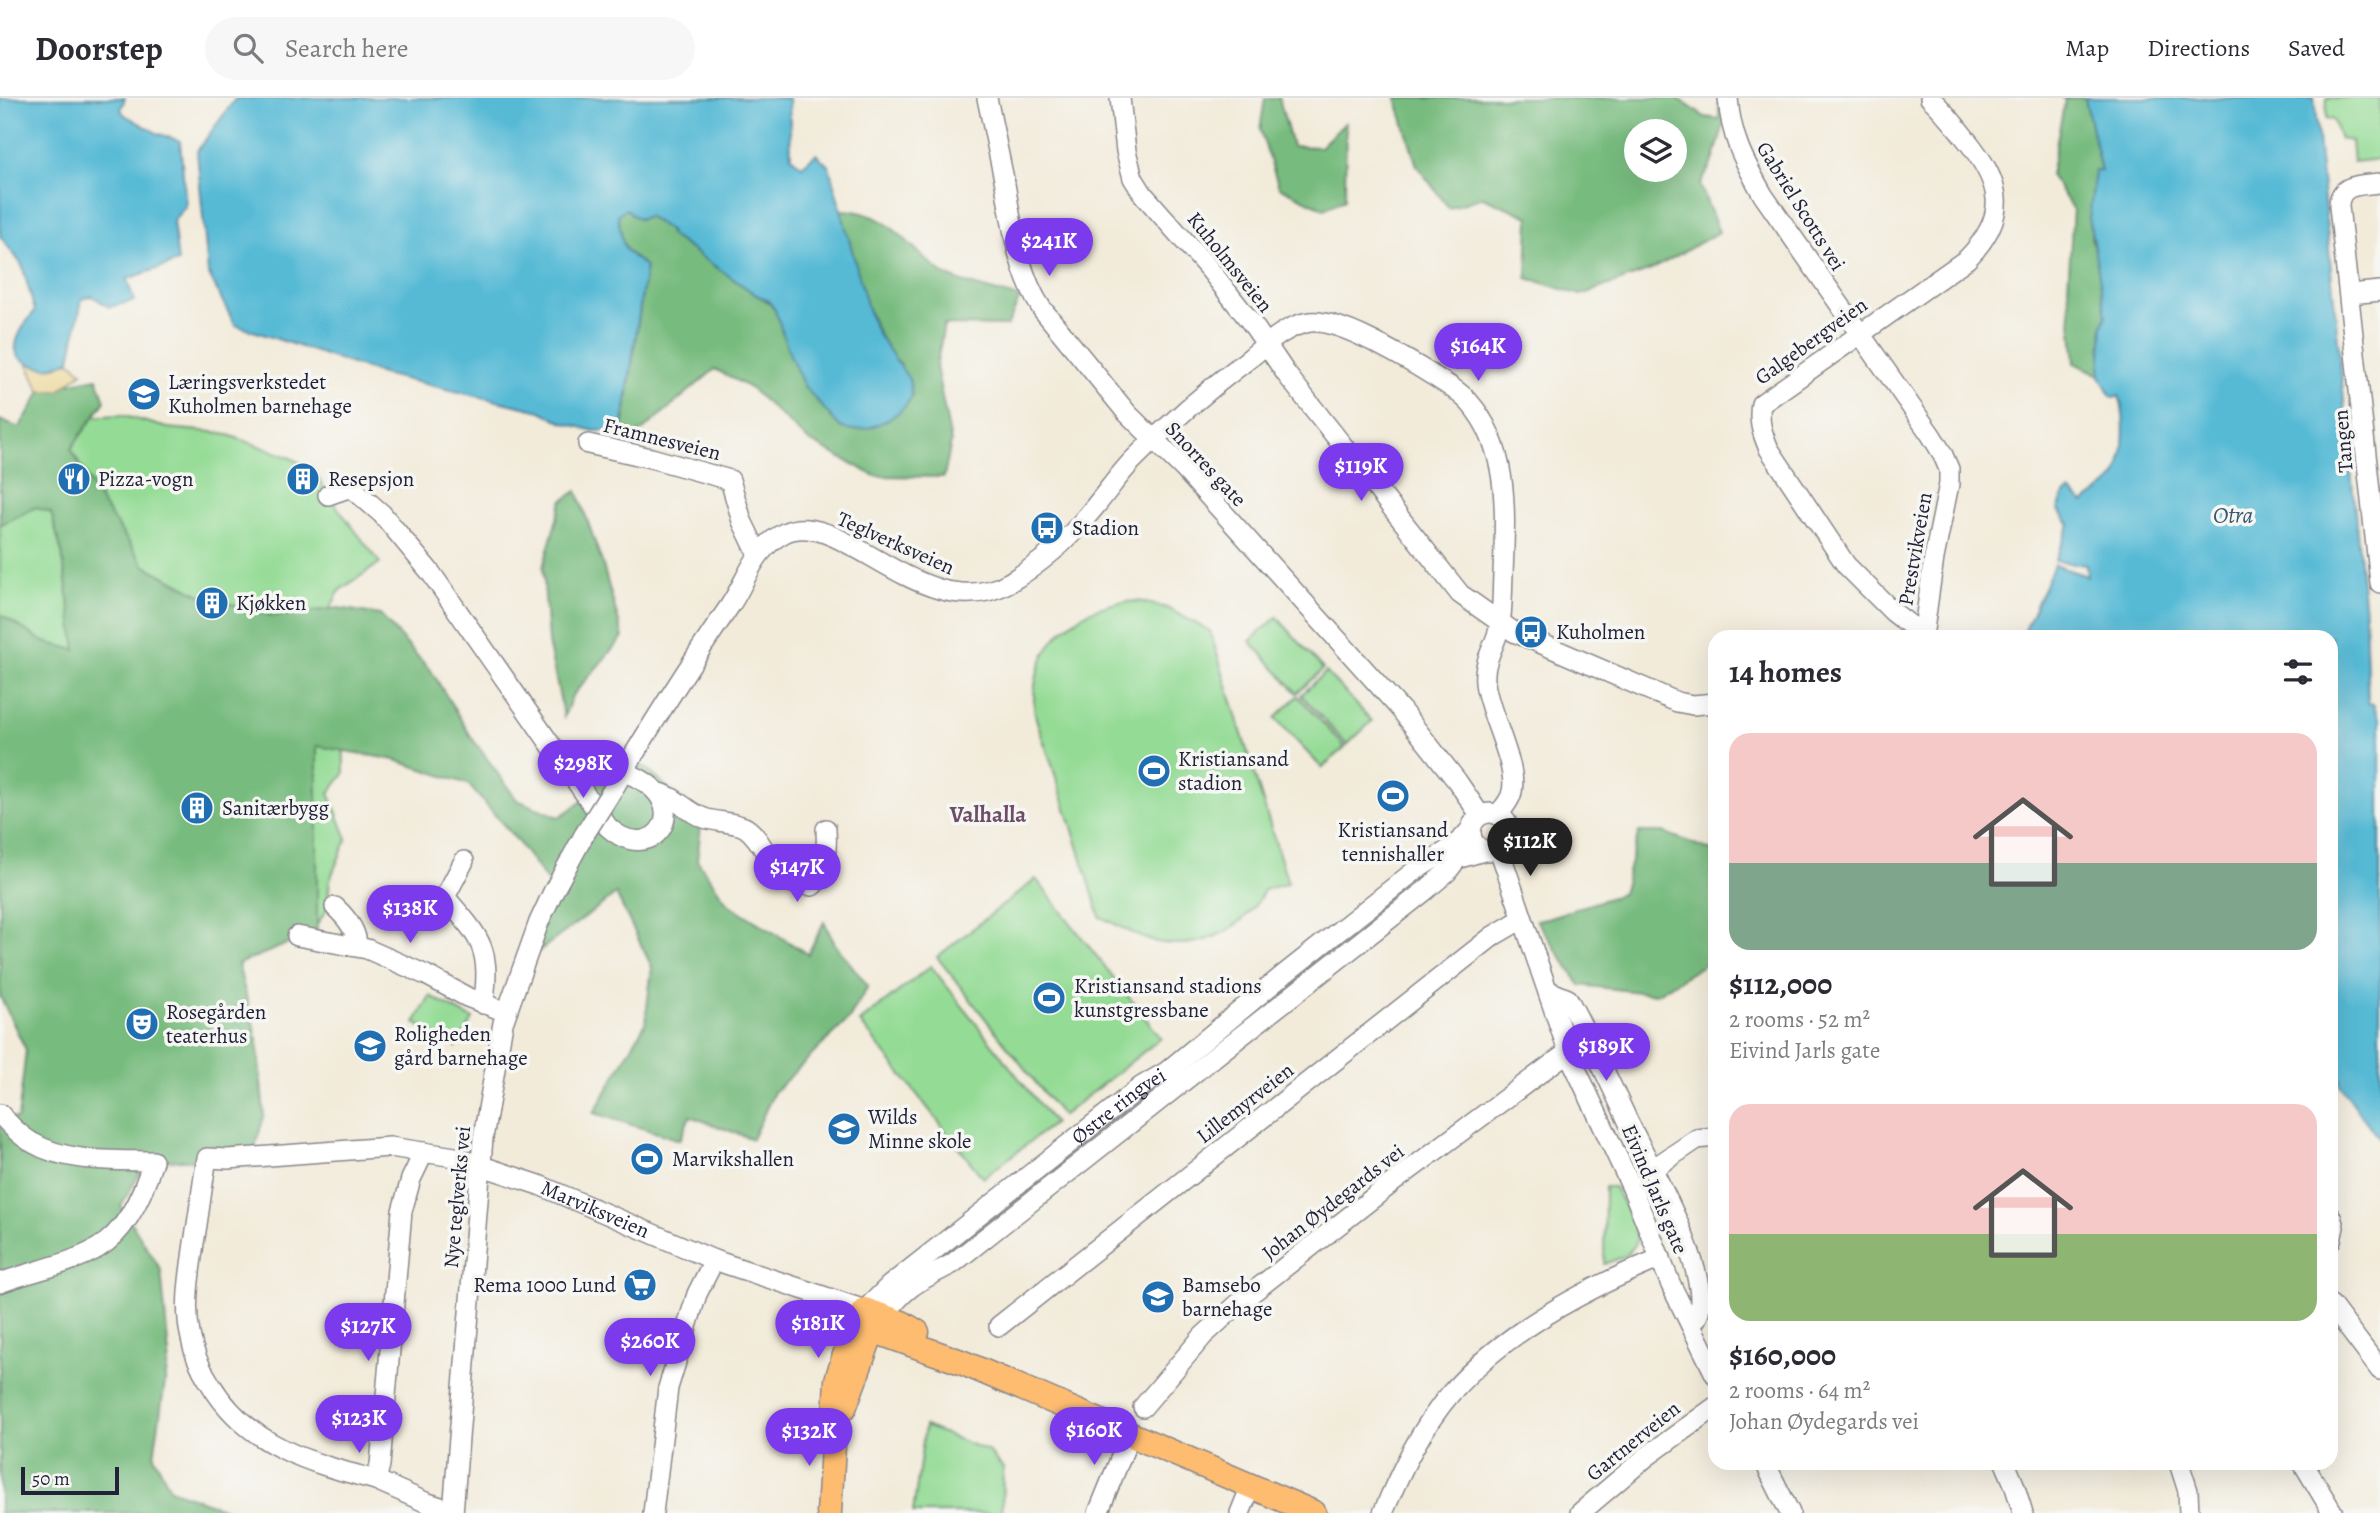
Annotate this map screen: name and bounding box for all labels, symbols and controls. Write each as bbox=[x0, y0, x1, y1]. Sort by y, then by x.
search box bbox=[205, 17, 695, 80]
text: Doorstep bbox=[35, 26, 163, 71]
icon: search bbox=[229, 29, 267, 67]
text: Search here bbox=[285, 31, 408, 66]
text: Map bbox=[2065, 32, 2109, 64]
text: Directions bbox=[2147, 32, 2250, 64]
text: Saved bbox=[2288, 32, 2345, 64]
map controls bbox=[1624, 119, 1687, 182]
button: layers bbox=[1624, 119, 1687, 182]
street label: Gabriel Scotts vei bbox=[1750, 136, 1852, 276]
street label: Kuholmsveien bbox=[1181, 206, 1279, 318]
pin: $241K bbox=[1000, 218, 1098, 278]
text: $241K bbox=[1021, 225, 1077, 256]
street label: Galgebergveien bbox=[1749, 291, 1873, 391]
pin: $164K bbox=[1429, 324, 1527, 383]
text: $164K bbox=[1450, 330, 1506, 361]
place label: Læringsverkstedet Kuholmen barnehage bbox=[168, 368, 352, 420]
school or university icon: Læringsverkstedet Kuholmen barnehage bbox=[125, 375, 163, 413]
street label: Tangen bbox=[2326, 408, 2360, 474]
street label: Framnesveien bbox=[600, 411, 724, 467]
street label: Snorres gate bbox=[1159, 415, 1253, 513]
pin: $119K bbox=[1312, 444, 1410, 503]
text: $119K bbox=[1335, 450, 1387, 481]
restaurant icon: Pizza-vogn bbox=[55, 460, 93, 498]
building icon: Resepsjon bbox=[284, 460, 322, 498]
place label: Pizza-vogn bbox=[98, 465, 193, 493]
place label: Resepsjon bbox=[328, 465, 414, 493]
street label: Prestvikveien bbox=[1891, 490, 1939, 608]
water label: Otra bbox=[2213, 500, 2253, 531]
street label: Teglverksveien bbox=[833, 505, 959, 581]
bus stop icon: Stadion bbox=[1028, 509, 1066, 547]
place label: Stadion bbox=[1072, 514, 1139, 542]
building icon: Kjøkken bbox=[193, 584, 231, 622]
place label: Kjøkken bbox=[236, 589, 306, 617]
bus stop icon: Kuholmen bbox=[1512, 613, 1550, 651]
place label: Kuholmen bbox=[1556, 618, 1645, 646]
text: 14 homes bbox=[1729, 652, 1842, 692]
icon: filters bbox=[2279, 653, 2317, 691]
pin: $298K bbox=[534, 740, 632, 800]
place label: Kristiansand stadion bbox=[1178, 745, 1289, 797]
text: $298K bbox=[554, 747, 612, 778]
sports icon: Kristiansand stadion bbox=[1135, 752, 1173, 790]
sports icon: Kristiansand tennishaller bbox=[1374, 777, 1412, 815]
icon: home bbox=[1960, 779, 2086, 905]
building icon: Sanitærbygg bbox=[178, 789, 216, 827]
place label: Sanitærbygg bbox=[222, 794, 329, 822]
district label: Valhalla bbox=[949, 799, 1026, 830]
place label: Kristiansand tennishaller bbox=[1338, 816, 1449, 868]
pin: $112K bbox=[1481, 818, 1579, 878]
text: $112K bbox=[1503, 825, 1557, 856]
pin: $147K bbox=[748, 844, 846, 904]
text: $147K bbox=[770, 851, 824, 882]
pin: $138K bbox=[361, 886, 459, 945]
text: $138K bbox=[383, 892, 438, 923]
text: $112,000 bbox=[1729, 964, 1832, 1004]
place label: Kristiansand stadions kunstgressbane bbox=[1074, 972, 1262, 1024]
sports icon: Kristiansand stadions kunstgressbane bbox=[1030, 979, 1068, 1017]
place label: Rosegården teaterhus bbox=[166, 998, 266, 1050]
text: 2 rooms · 52 m² bbox=[1729, 1004, 1870, 1035]
theatre icon: Rosegården teaterhus bbox=[123, 1005, 161, 1043]
place label: Roligheden gård barnehage bbox=[394, 1020, 528, 1072]
pin: $189K bbox=[1557, 1024, 1655, 1083]
school or university icon: Roligheden gård barnehage bbox=[351, 1027, 389, 1065]
text: $189K bbox=[1578, 1030, 1634, 1061]
text: Eivind Jarls gate bbox=[1729, 1035, 1880, 1066]
street label: Lillemyrveien bbox=[1191, 1056, 1299, 1150]
street label: Østre ringvei bbox=[1065, 1061, 1171, 1151]
place label: Wilds Minne skole bbox=[867, 1103, 972, 1155]
school or university icon: Wilds Minne skole bbox=[825, 1110, 863, 1148]
street label: Eivind Jarls gate bbox=[1615, 1120, 1695, 1258]
street label: Nye teglverks vei bbox=[437, 1125, 477, 1269]
street label: Johan Øydegards vei bbox=[1256, 1138, 1410, 1266]
sports icon: Marvikshallen bbox=[628, 1140, 666, 1178]
place label: Marvikshallen bbox=[672, 1145, 794, 1173]
icon: home bbox=[1960, 1150, 2086, 1276]
street label: Marviksveien bbox=[537, 1174, 654, 1245]
supermarket icon: Rema 1000 Lund bbox=[621, 1266, 659, 1304]
place label: Rema 1000 Lund bbox=[473, 1271, 617, 1299]
place label: Bamsebo barnehage bbox=[1182, 1271, 1272, 1323]
school or university icon: Bamsebo barnehage bbox=[1139, 1278, 1177, 1316]
pin: $181K bbox=[769, 1300, 867, 1360]
pin: $127K bbox=[319, 1304, 417, 1363]
text: $181K bbox=[791, 1307, 845, 1338]
text: $127K bbox=[341, 1310, 396, 1341]
pin: $260K bbox=[601, 1318, 699, 1378]
text: $260K bbox=[620, 1325, 680, 1356]
text: $160,000 bbox=[1729, 1335, 1836, 1375]
text: 2 rooms · 64 m² bbox=[1729, 1375, 1870, 1406]
street label: Gartnerveien bbox=[1580, 1395, 1686, 1487]
pin: $123K bbox=[310, 1396, 408, 1455]
text: $123K bbox=[331, 1402, 387, 1433]
text: Johan Øydegards vei bbox=[1729, 1406, 1919, 1437]
pin: $132K bbox=[760, 1408, 858, 1468]
pin: $160K bbox=[1045, 1408, 1143, 1467]
text: $160K bbox=[1066, 1414, 1122, 1445]
text: $132K bbox=[781, 1415, 837, 1446]
scale bar bbox=[21, 1464, 119, 1496]
text: 50 m bbox=[32, 1466, 70, 1492]

